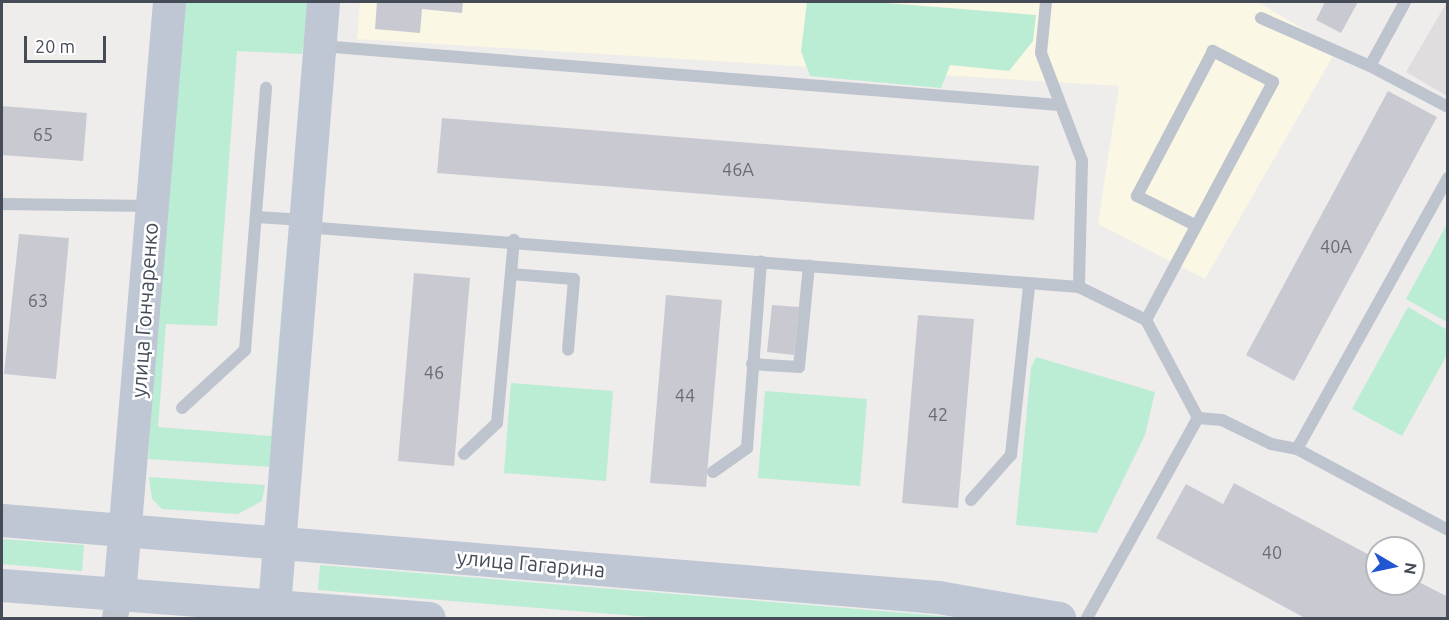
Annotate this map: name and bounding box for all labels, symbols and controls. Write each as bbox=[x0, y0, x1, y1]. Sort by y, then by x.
scale bar bbox=[27, 24, 110, 62]
text: 20 m bbox=[35, 36, 75, 56]
house number: 65 bbox=[33, 123, 53, 145]
house number: 46А bbox=[722, 158, 754, 180]
street label: улица Гончаренко bbox=[125, 221, 163, 399]
house number: 40А bbox=[1320, 235, 1352, 257]
house number: 63 bbox=[28, 289, 48, 311]
house number: 46 bbox=[424, 361, 444, 383]
house number: 44 bbox=[675, 384, 695, 406]
house number: 42 bbox=[928, 403, 948, 425]
north arrow bbox=[1365, 536, 1425, 596]
house number: 40 bbox=[1262, 541, 1282, 563]
street label: улица Гагарина bbox=[456, 544, 606, 582]
text: N bbox=[1401, 561, 1421, 576]

